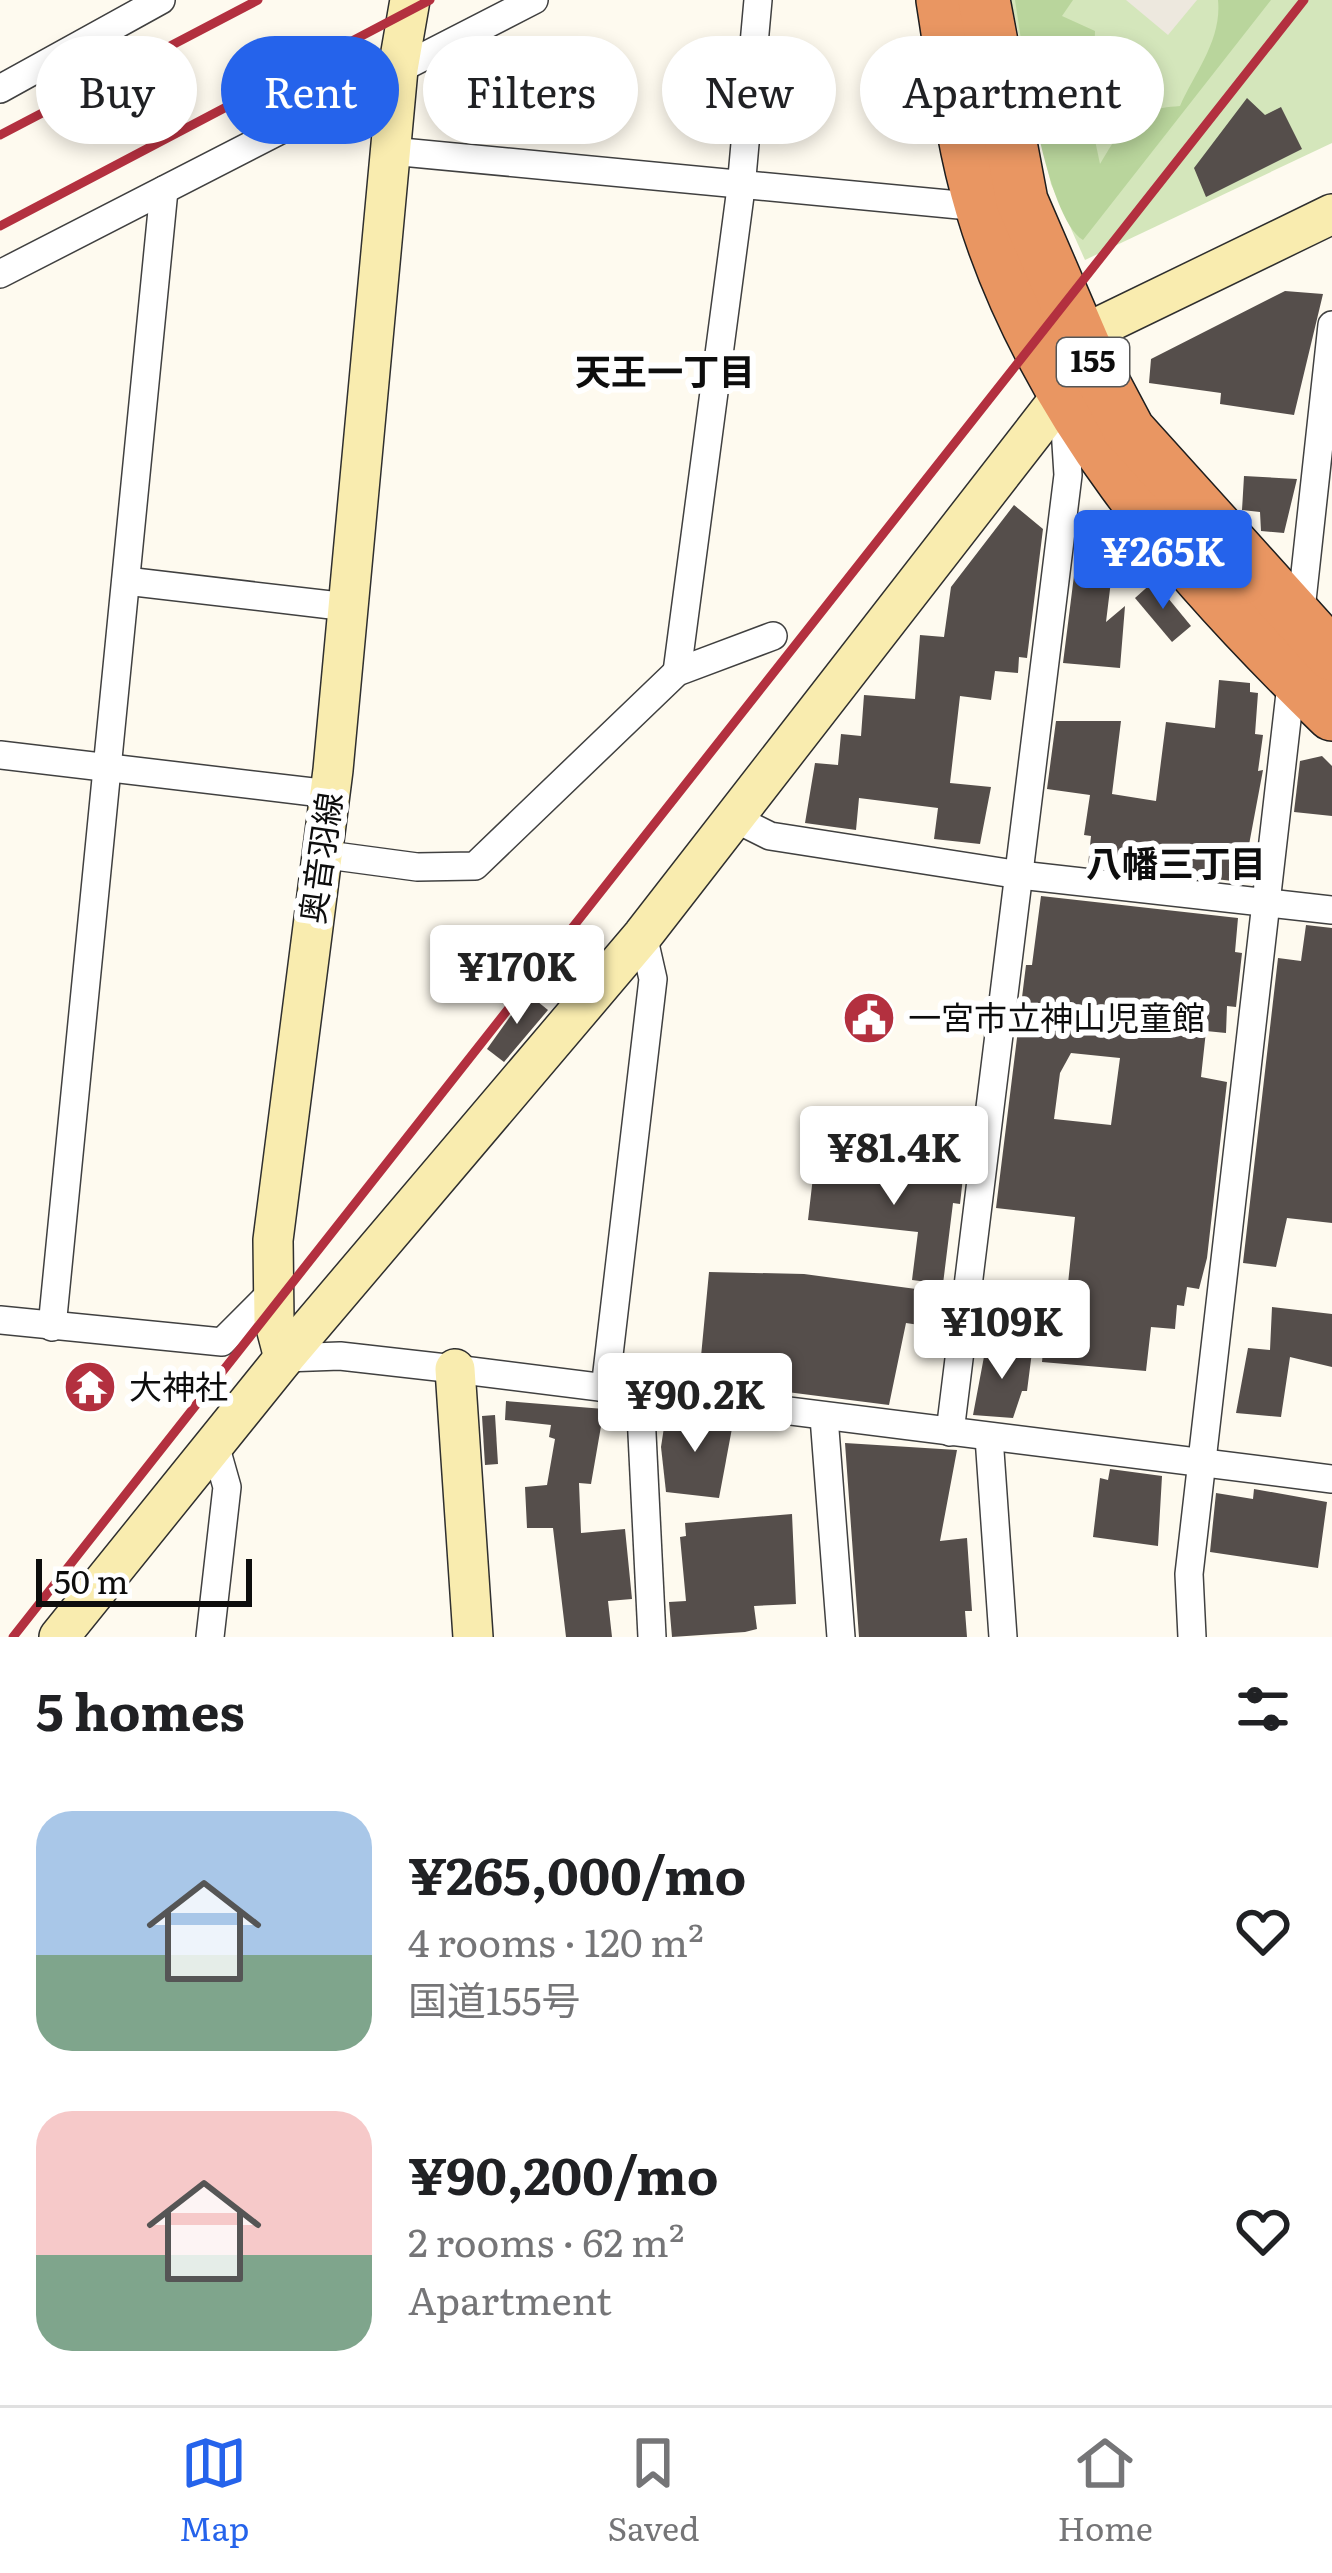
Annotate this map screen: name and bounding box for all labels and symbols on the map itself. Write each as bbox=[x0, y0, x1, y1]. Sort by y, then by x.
road number: 155 bbox=[1057, 338, 1129, 386]
district label: 天王一丁目 bbox=[575, 343, 755, 396]
pin: ¥265K bbox=[1079, 510, 1247, 612]
street label: 奥音羽線 bbox=[285, 789, 352, 926]
district label: 八幡三丁目 bbox=[1086, 835, 1266, 888]
pin: ¥170K bbox=[433, 925, 601, 1027]
public building icon: 一宮市立神山児童館 bbox=[841, 990, 897, 1046]
place label: 一宮市立神山児童館 bbox=[908, 991, 1205, 1040]
pin: ¥81.4K bbox=[796, 1106, 992, 1208]
pin: ¥109K bbox=[918, 1280, 1086, 1382]
pin: ¥90.2K bbox=[597, 1353, 793, 1455]
temple icon: 大神社 bbox=[62, 1359, 118, 1415]
place label: 大神社 bbox=[129, 1360, 228, 1409]
scale bar bbox=[36, 1553, 252, 1606]

